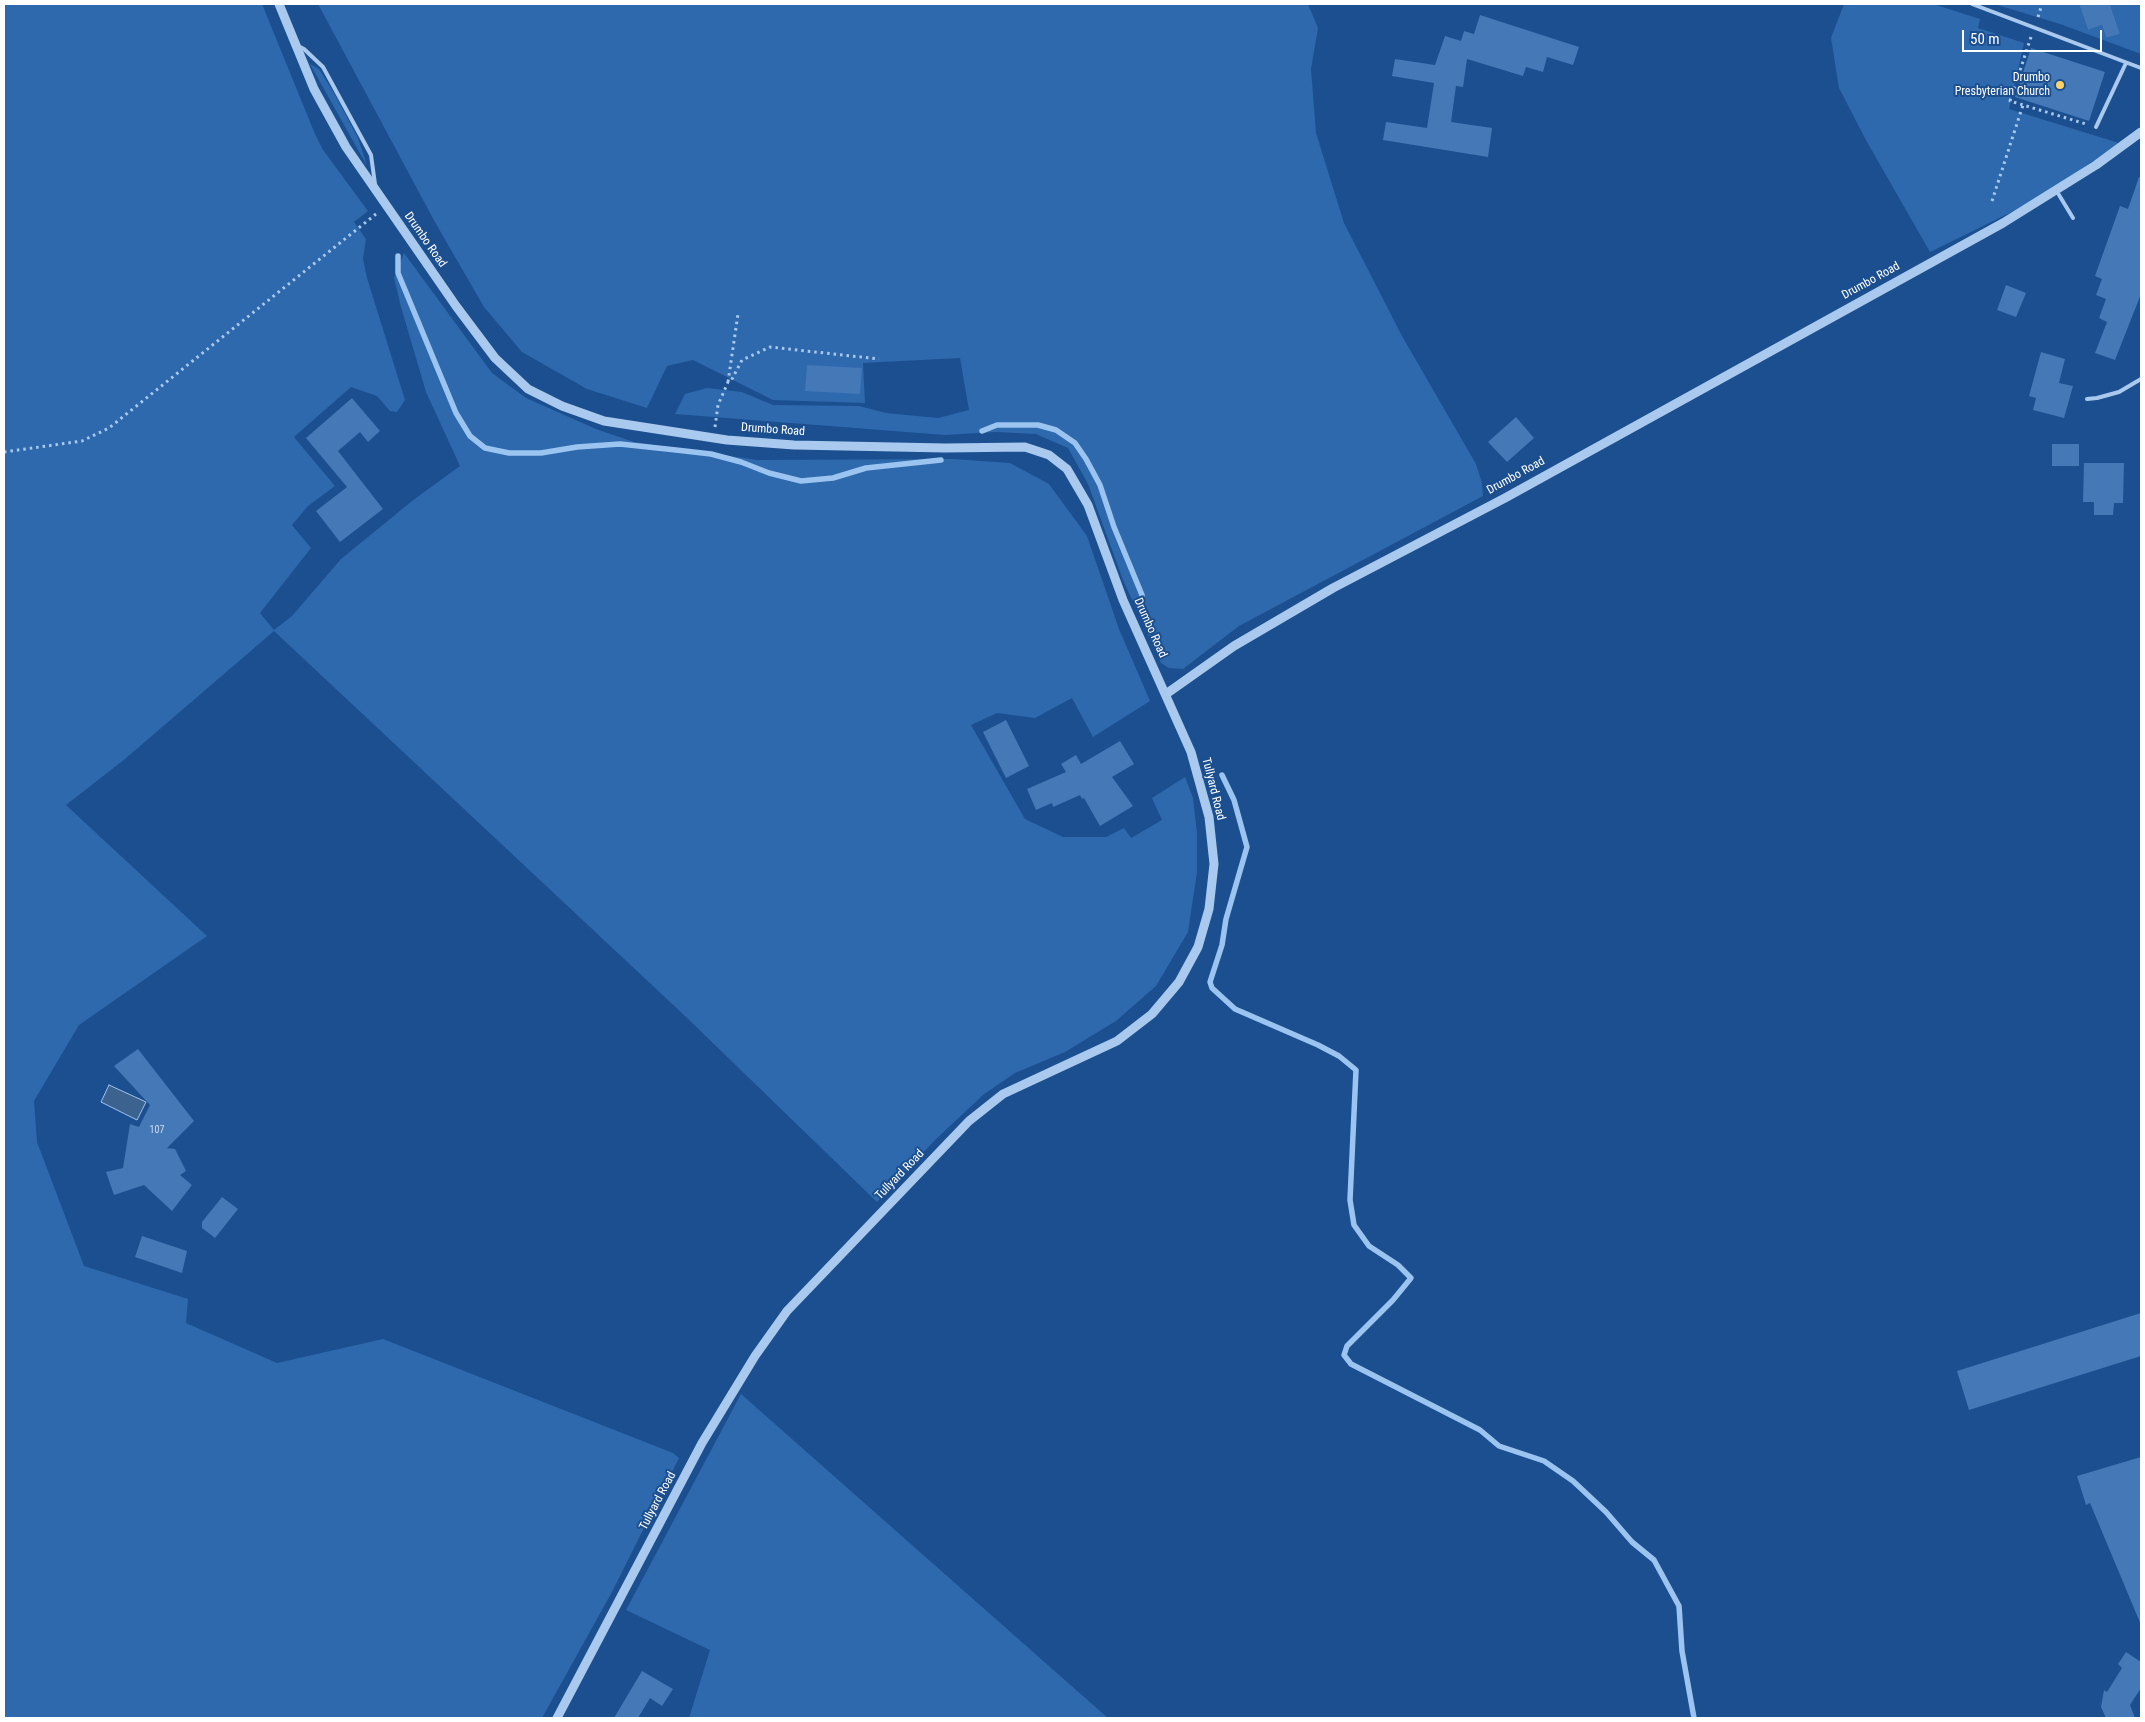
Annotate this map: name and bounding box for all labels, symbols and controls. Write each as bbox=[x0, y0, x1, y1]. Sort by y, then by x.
scale bar bbox=[1965, 20, 2105, 52]
text: 50 m bbox=[1970, 30, 2000, 48]
place label: Drumbo Presbyterian Church bbox=[1955, 71, 2050, 99]
marker: Drumbo Presbyterian Church bbox=[2054, 79, 2066, 91]
street label: Drumbo Road bbox=[401, 210, 449, 270]
street label: Drumbo Road bbox=[1839, 259, 1903, 303]
street label: Drumbo Road bbox=[741, 421, 805, 439]
street label: Drumbo Road bbox=[1484, 454, 1548, 498]
street label: Drumbo Road bbox=[1130, 596, 1170, 660]
street label: Tullyard Road bbox=[1198, 756, 1228, 822]
house number: 107 bbox=[150, 1124, 164, 1136]
street label: Tullyard Road bbox=[873, 1147, 927, 1203]
street label: Tullyard Road bbox=[637, 1469, 679, 1533]

